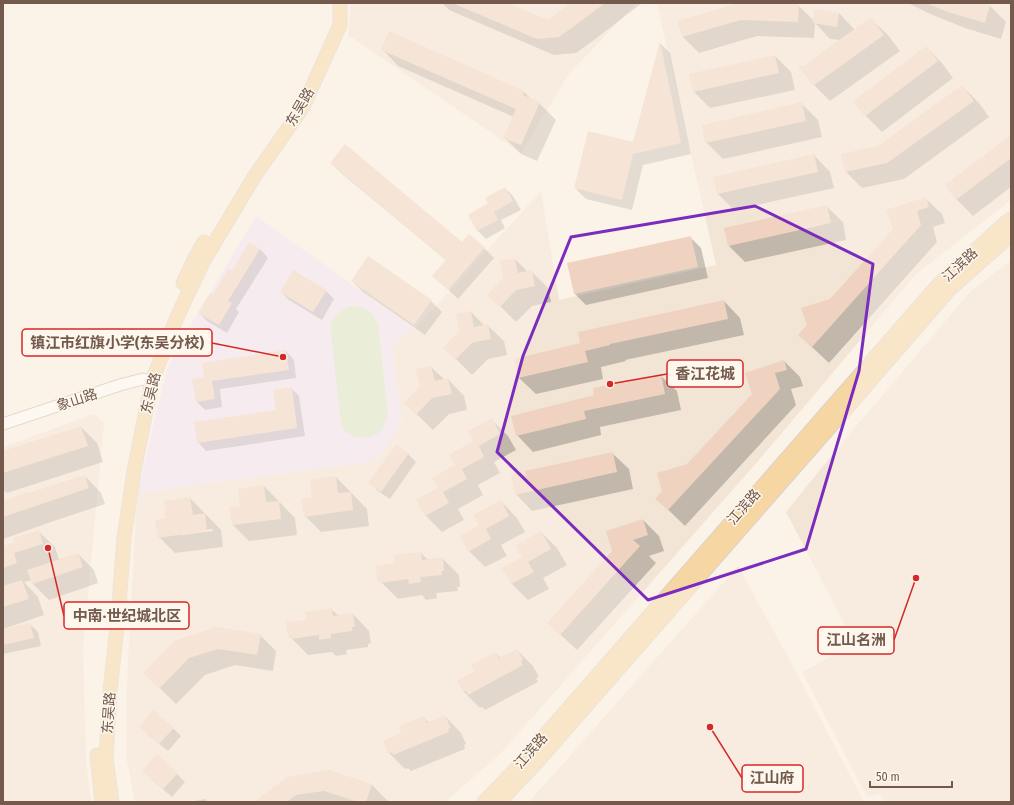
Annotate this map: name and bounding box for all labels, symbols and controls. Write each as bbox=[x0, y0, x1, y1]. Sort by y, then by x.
street label: 东吴路 bbox=[282, 85, 318, 129]
street label: 江滨路 bbox=[939, 244, 981, 286]
callout: 镇江市红旗小学(东吴分校) bbox=[22, 329, 212, 356]
text: 镇江市红旗小学(东吴分校) bbox=[30, 334, 204, 352]
callout: 香江花城 bbox=[667, 360, 743, 387]
text: 香江花城 bbox=[675, 365, 735, 383]
street label: 东吴路 bbox=[138, 371, 164, 415]
street label: 象山路 bbox=[54, 385, 100, 415]
street label: 江滨路 bbox=[724, 486, 764, 528]
callout: 中南·世纪城北区 bbox=[64, 602, 189, 629]
text: 中南·世纪城北区 bbox=[73, 607, 181, 625]
callout: 江山名洲 bbox=[818, 627, 894, 654]
text: 江山名洲 bbox=[826, 631, 886, 649]
street label: 东吴路 bbox=[99, 691, 119, 735]
street label: 江滨路 bbox=[511, 730, 551, 772]
scale bar bbox=[870, 763, 952, 789]
callout: 江山府 bbox=[742, 765, 803, 792]
text: 江山府 bbox=[749, 769, 795, 787]
text: 50 m bbox=[876, 770, 900, 784]

